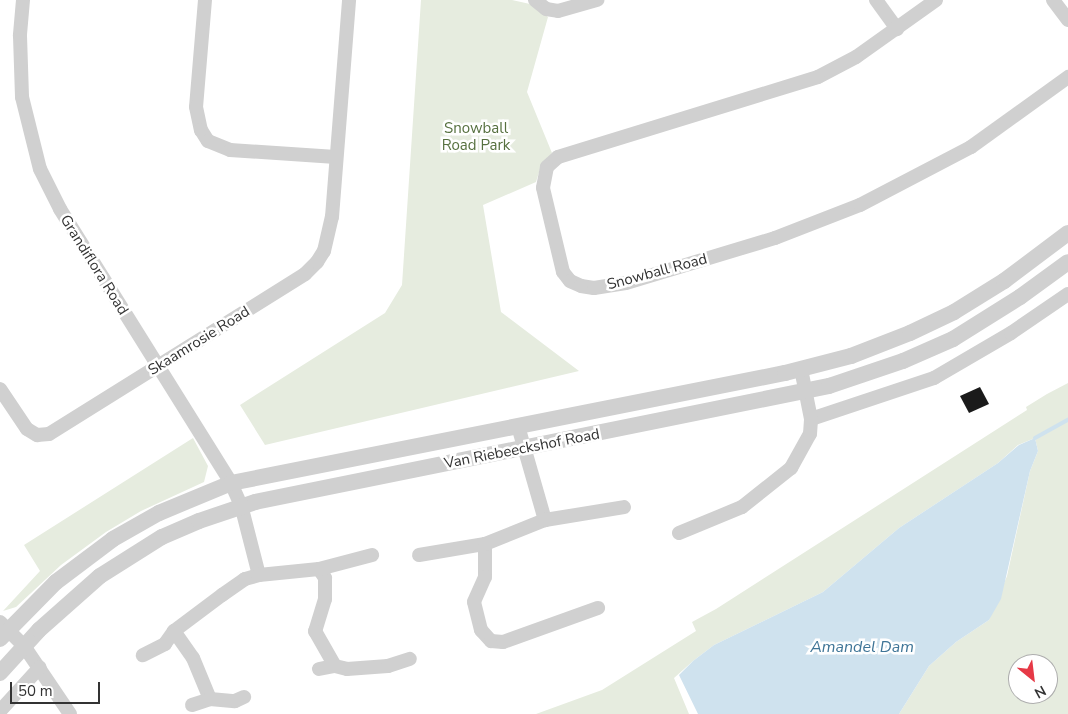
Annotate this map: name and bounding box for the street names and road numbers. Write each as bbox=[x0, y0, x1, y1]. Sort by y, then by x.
street label: Grandiflora Road bbox=[56, 212, 132, 318]
street label: Snowball Road bbox=[605, 250, 709, 294]
street label: Skaamrosie Road bbox=[145, 303, 253, 379]
street label: Van Riebeeckshof Road bbox=[443, 425, 601, 473]

